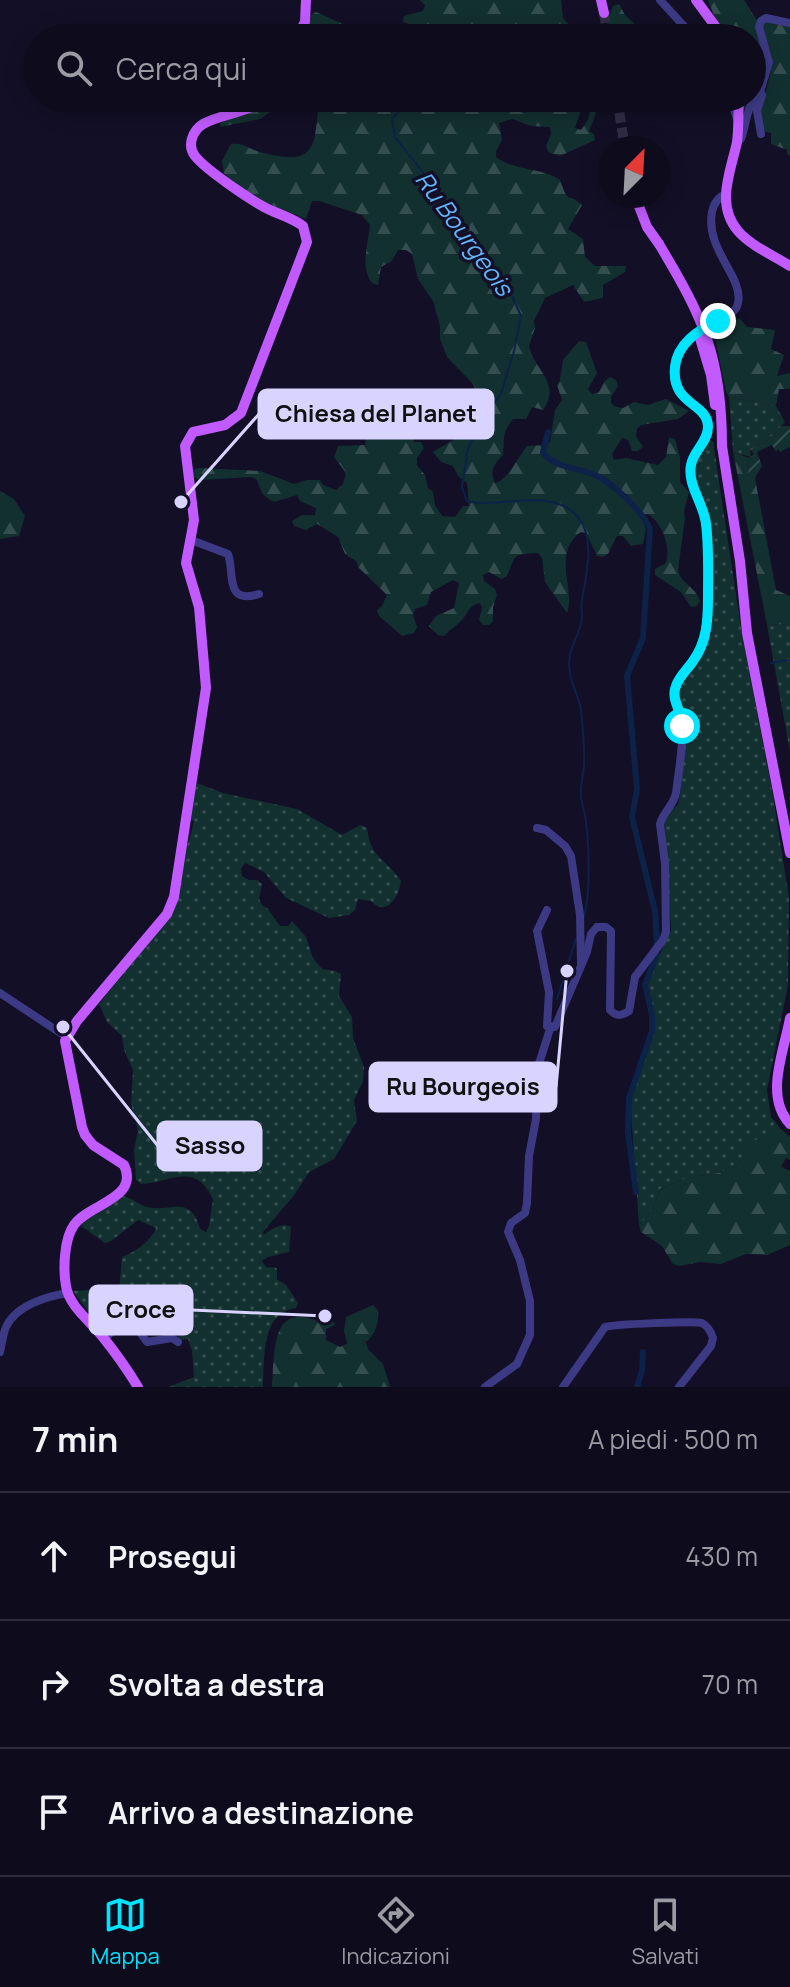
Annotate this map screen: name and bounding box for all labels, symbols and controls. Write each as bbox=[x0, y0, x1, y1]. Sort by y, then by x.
search box bbox=[24, 24, 766, 112]
icon: search bbox=[52, 46, 96, 90]
text: Cerca qui bbox=[116, 48, 247, 89]
north arrow bbox=[598, 136, 670, 208]
water label: Ru Bourgeois bbox=[409, 164, 523, 304]
route end bbox=[700, 303, 736, 339]
callout: Chiesa del Planet bbox=[259, 390, 493, 438]
text: Chiesa del Planet bbox=[275, 396, 477, 429]
route start bbox=[664, 708, 700, 744]
callout: Ru Bourgeois bbox=[370, 1063, 556, 1111]
text: Ru Bourgeois bbox=[386, 1069, 540, 1102]
callout: Sasso bbox=[158, 1122, 261, 1170]
text: Sasso bbox=[175, 1128, 245, 1161]
callout: Croce bbox=[90, 1286, 192, 1334]
text: Croce bbox=[106, 1292, 176, 1325]
text: 7 min bbox=[32, 1416, 118, 1462]
text: A piedi · 500 m bbox=[588, 1421, 758, 1457]
icon: ahead bbox=[32, 1534, 76, 1578]
text: Prosegui bbox=[108, 1536, 237, 1577]
text: 430 m bbox=[685, 1538, 758, 1574]
icon: right bbox=[32, 1662, 76, 1706]
text: Svolta a destra bbox=[108, 1664, 325, 1705]
text: 70 m bbox=[702, 1666, 758, 1702]
icon: arrive bbox=[32, 1790, 76, 1834]
text: Arrivo a destinazione bbox=[108, 1792, 414, 1833]
tab: Mappa bbox=[91, 1893, 160, 1971]
tab: Indicazioni bbox=[341, 1893, 450, 1971]
tab: Salvati bbox=[632, 1893, 699, 1971]

